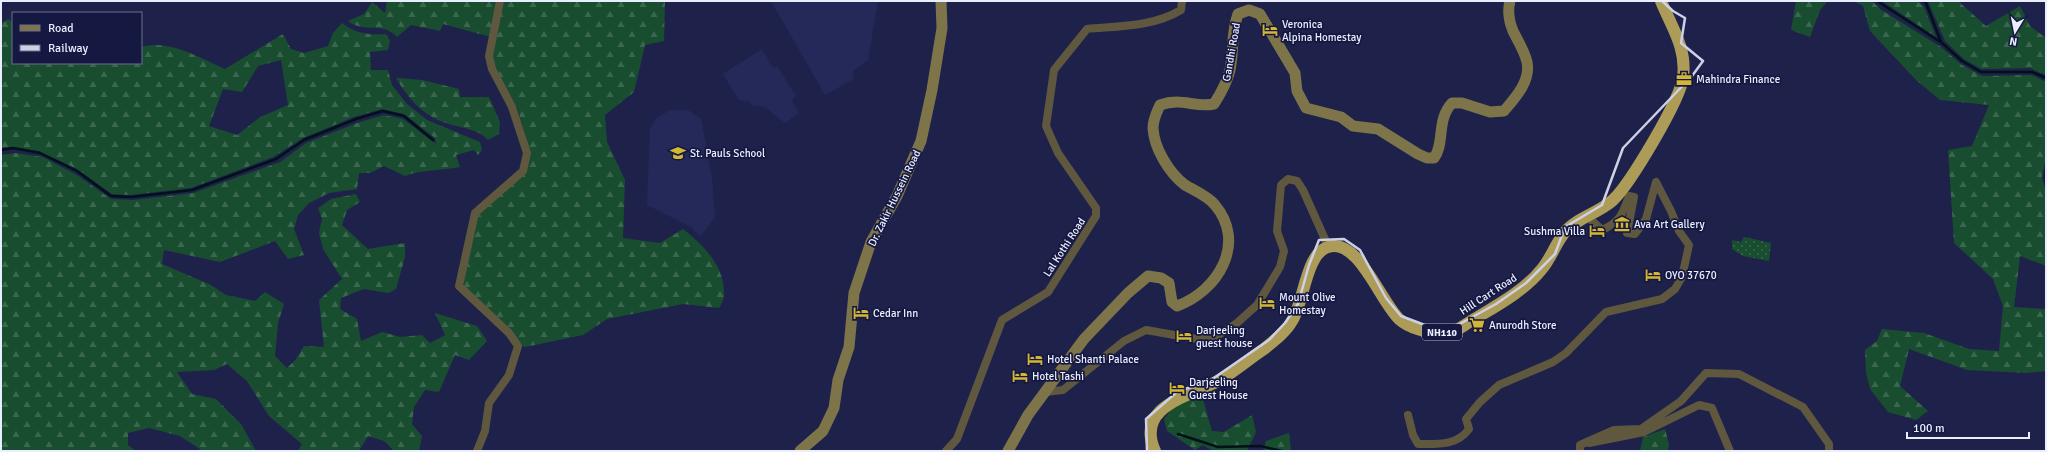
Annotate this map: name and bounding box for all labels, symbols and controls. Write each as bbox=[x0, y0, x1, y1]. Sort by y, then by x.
legend bbox=[12, 12, 142, 64]
north arrow bbox=[1995, 12, 2035, 52]
place label: Veronica Alpina Homestay bbox=[1282, 18, 1362, 44]
text: Road bbox=[48, 21, 74, 36]
hotel icon: Veronica Alpina Homestay bbox=[1261, 21, 1279, 39]
street label: Gandhi Road bbox=[1220, 22, 1243, 82]
text: N bbox=[2008, 34, 2018, 48]
text: Railway bbox=[48, 41, 88, 56]
office icon: Mahindra Finance bbox=[1675, 70, 1693, 88]
place label: Mahindra Finance bbox=[1696, 73, 1780, 86]
school or university icon: St. Pauls School bbox=[669, 144, 687, 162]
place label: St. Pauls School bbox=[690, 147, 765, 160]
street label: Dr. Zakir Hussein Road bbox=[865, 148, 924, 249]
street label: Lal Kothi Road bbox=[1041, 215, 1088, 279]
museum icon: Ava Art Gallery bbox=[1613, 215, 1631, 233]
place label: Ava Art Gallery bbox=[1634, 218, 1706, 231]
hotel icon: Sushma Villa bbox=[1588, 222, 1606, 240]
place label: Sushma Villa bbox=[1524, 225, 1585, 238]
hotel icon: OYO 37670 bbox=[1644, 266, 1662, 284]
place label: OYO 37670 bbox=[1665, 269, 1717, 282]
street label: Hill Cart Road bbox=[1457, 271, 1519, 318]
place label: Mount Olive Homestay bbox=[1279, 291, 1336, 317]
hotel icon: Mount Olive Homestay bbox=[1258, 294, 1276, 312]
hotel icon: Cedar Inn bbox=[852, 304, 870, 322]
place label: Cedar Inn bbox=[873, 307, 918, 320]
supermarket icon: Anurodh Store bbox=[1468, 316, 1486, 334]
place label: Anurodh Store bbox=[1489, 319, 1556, 332]
place label: Darjeeling guest house bbox=[1196, 324, 1252, 350]
road number: NH110 bbox=[1422, 324, 1462, 340]
hotel icon: Darjeeling guest house bbox=[1175, 327, 1193, 345]
hotel icon: Hotel Shanti Palace bbox=[1026, 350, 1044, 368]
place label: Hotel Shanti Palace bbox=[1047, 353, 1139, 366]
hotel icon: Hotel Tashi bbox=[1011, 367, 1029, 385]
place label: Hotel Tashi bbox=[1032, 370, 1084, 383]
place label: Darjeeling Guest House bbox=[1189, 376, 1248, 402]
hotel icon: Darjeeling Guest House bbox=[1168, 379, 1186, 397]
scale bar bbox=[1907, 414, 2029, 440]
text: 100 m bbox=[1913, 421, 1945, 436]

